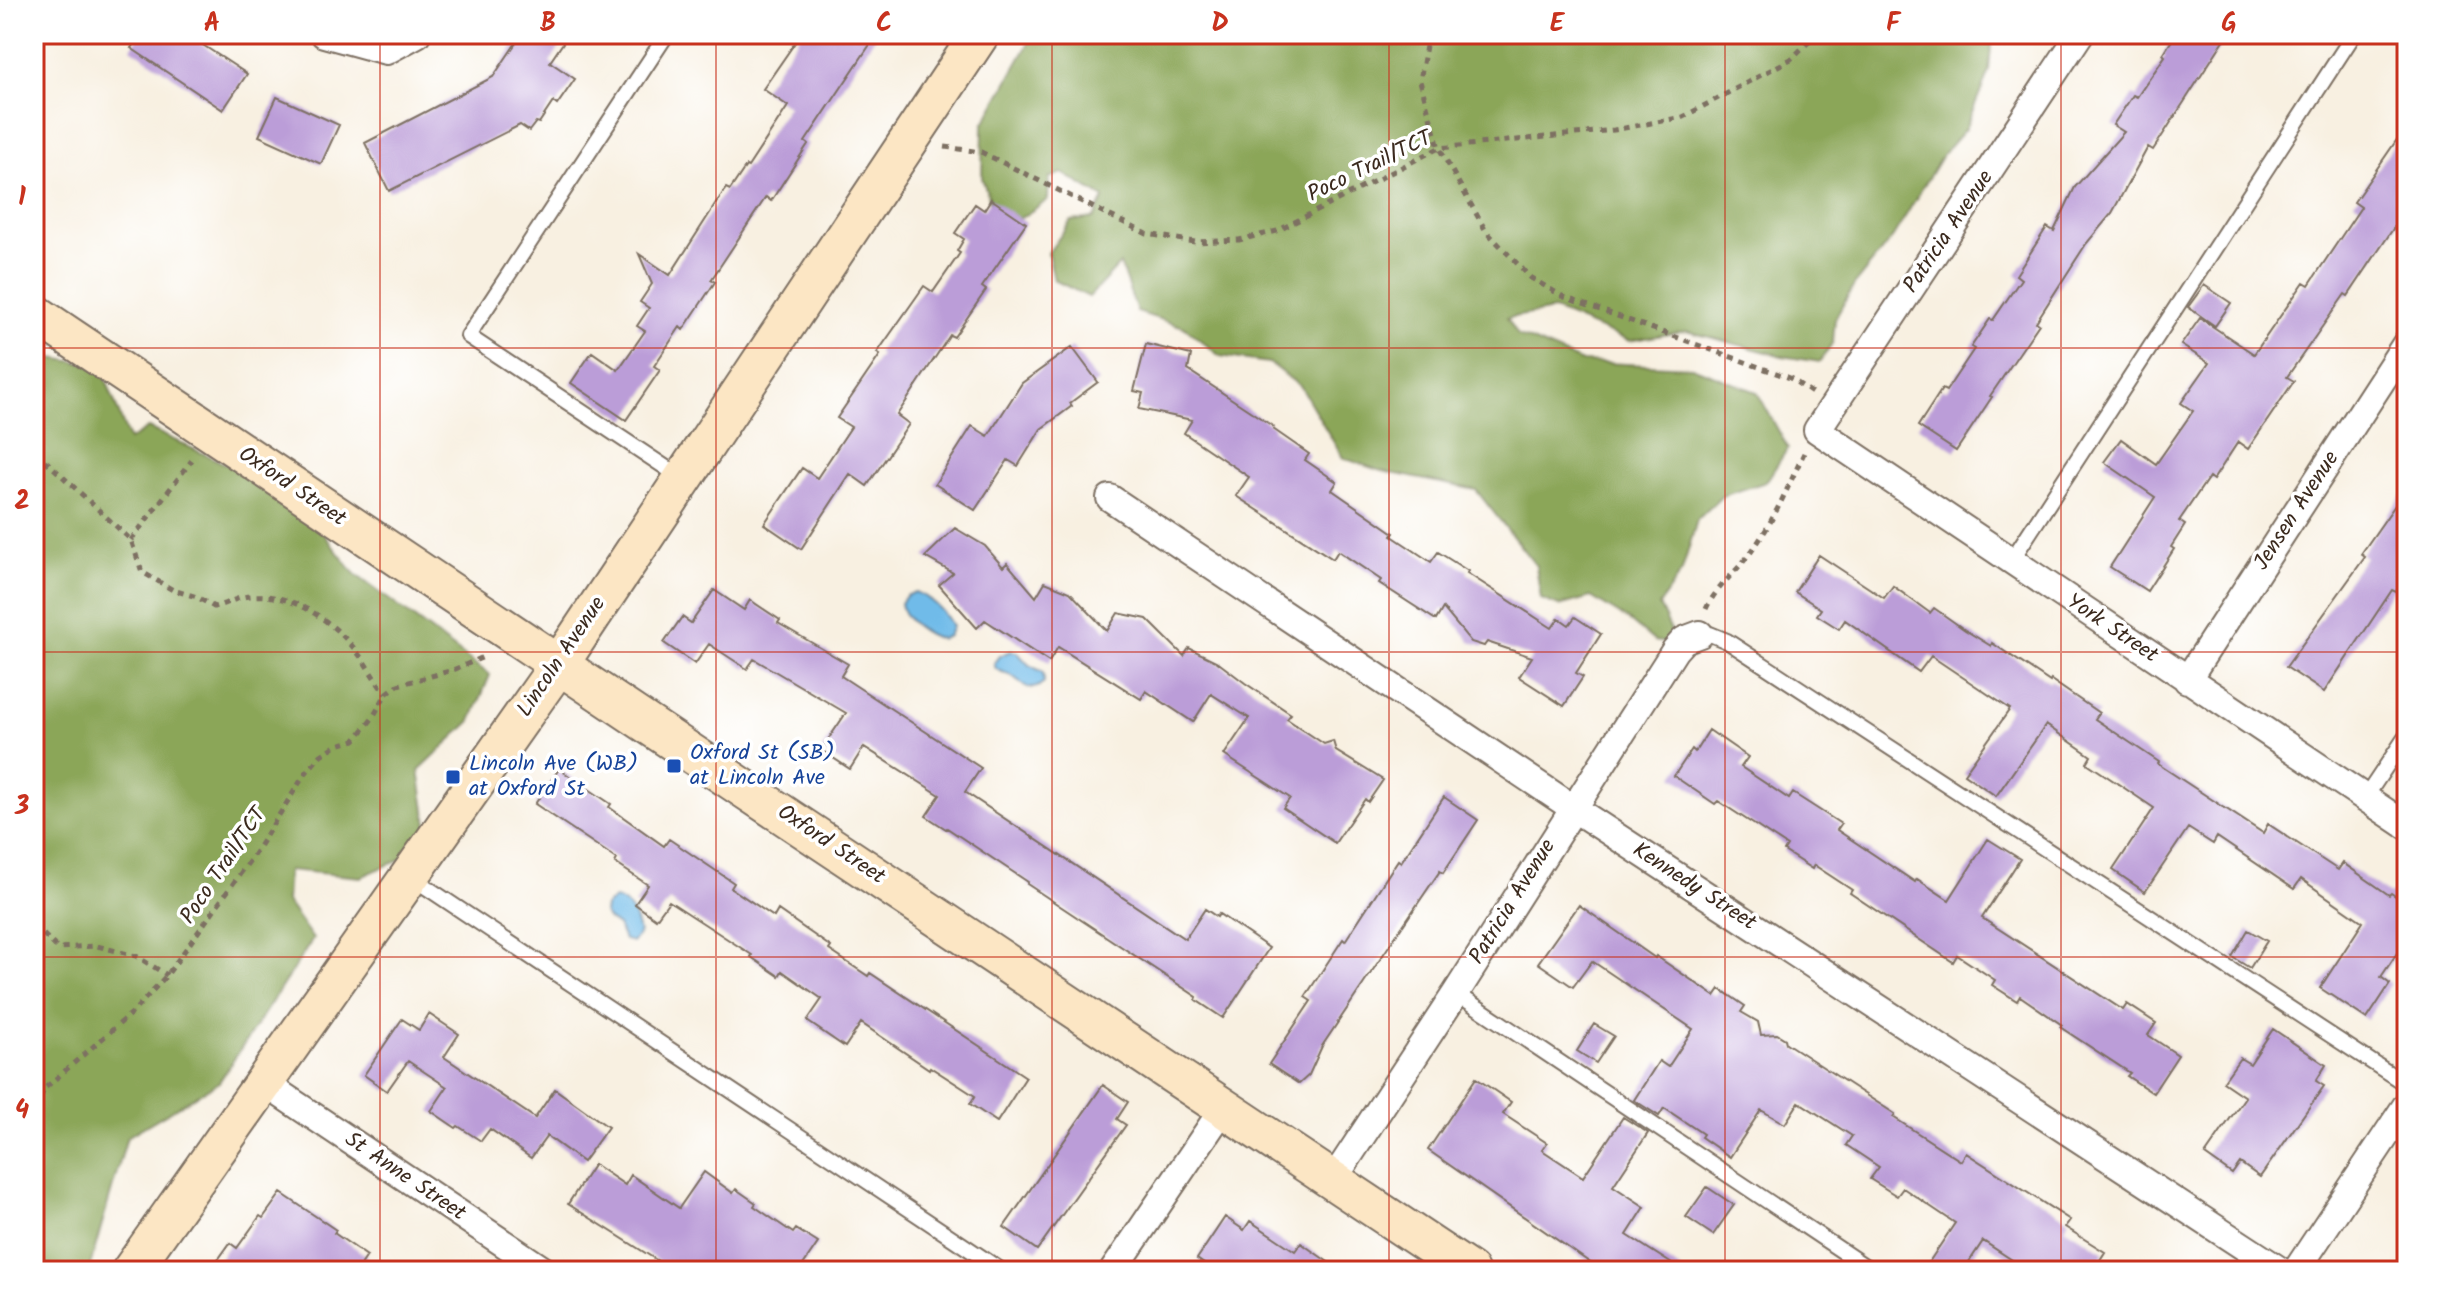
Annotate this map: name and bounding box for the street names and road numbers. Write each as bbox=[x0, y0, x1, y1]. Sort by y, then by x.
street label: Poco Trail/TCT bbox=[1302, 121, 1440, 212]
street label: Patricia Avenue bbox=[1895, 163, 2003, 301]
street label: Oxford Street bbox=[231, 438, 354, 536]
street label: Jensen Avenue bbox=[2245, 444, 2349, 578]
street label: York Street bbox=[2059, 585, 2166, 673]
street label: Lincoln Avenue bbox=[509, 589, 616, 725]
street label: Oxford Street bbox=[770, 796, 893, 894]
street label: Poco Trail/TCT bbox=[172, 798, 277, 932]
street label: Patricia Avenue bbox=[1460, 832, 1566, 972]
street label: Kennedy Street bbox=[1625, 834, 1764, 941]
street label: St Anne Street bbox=[337, 1123, 473, 1231]

